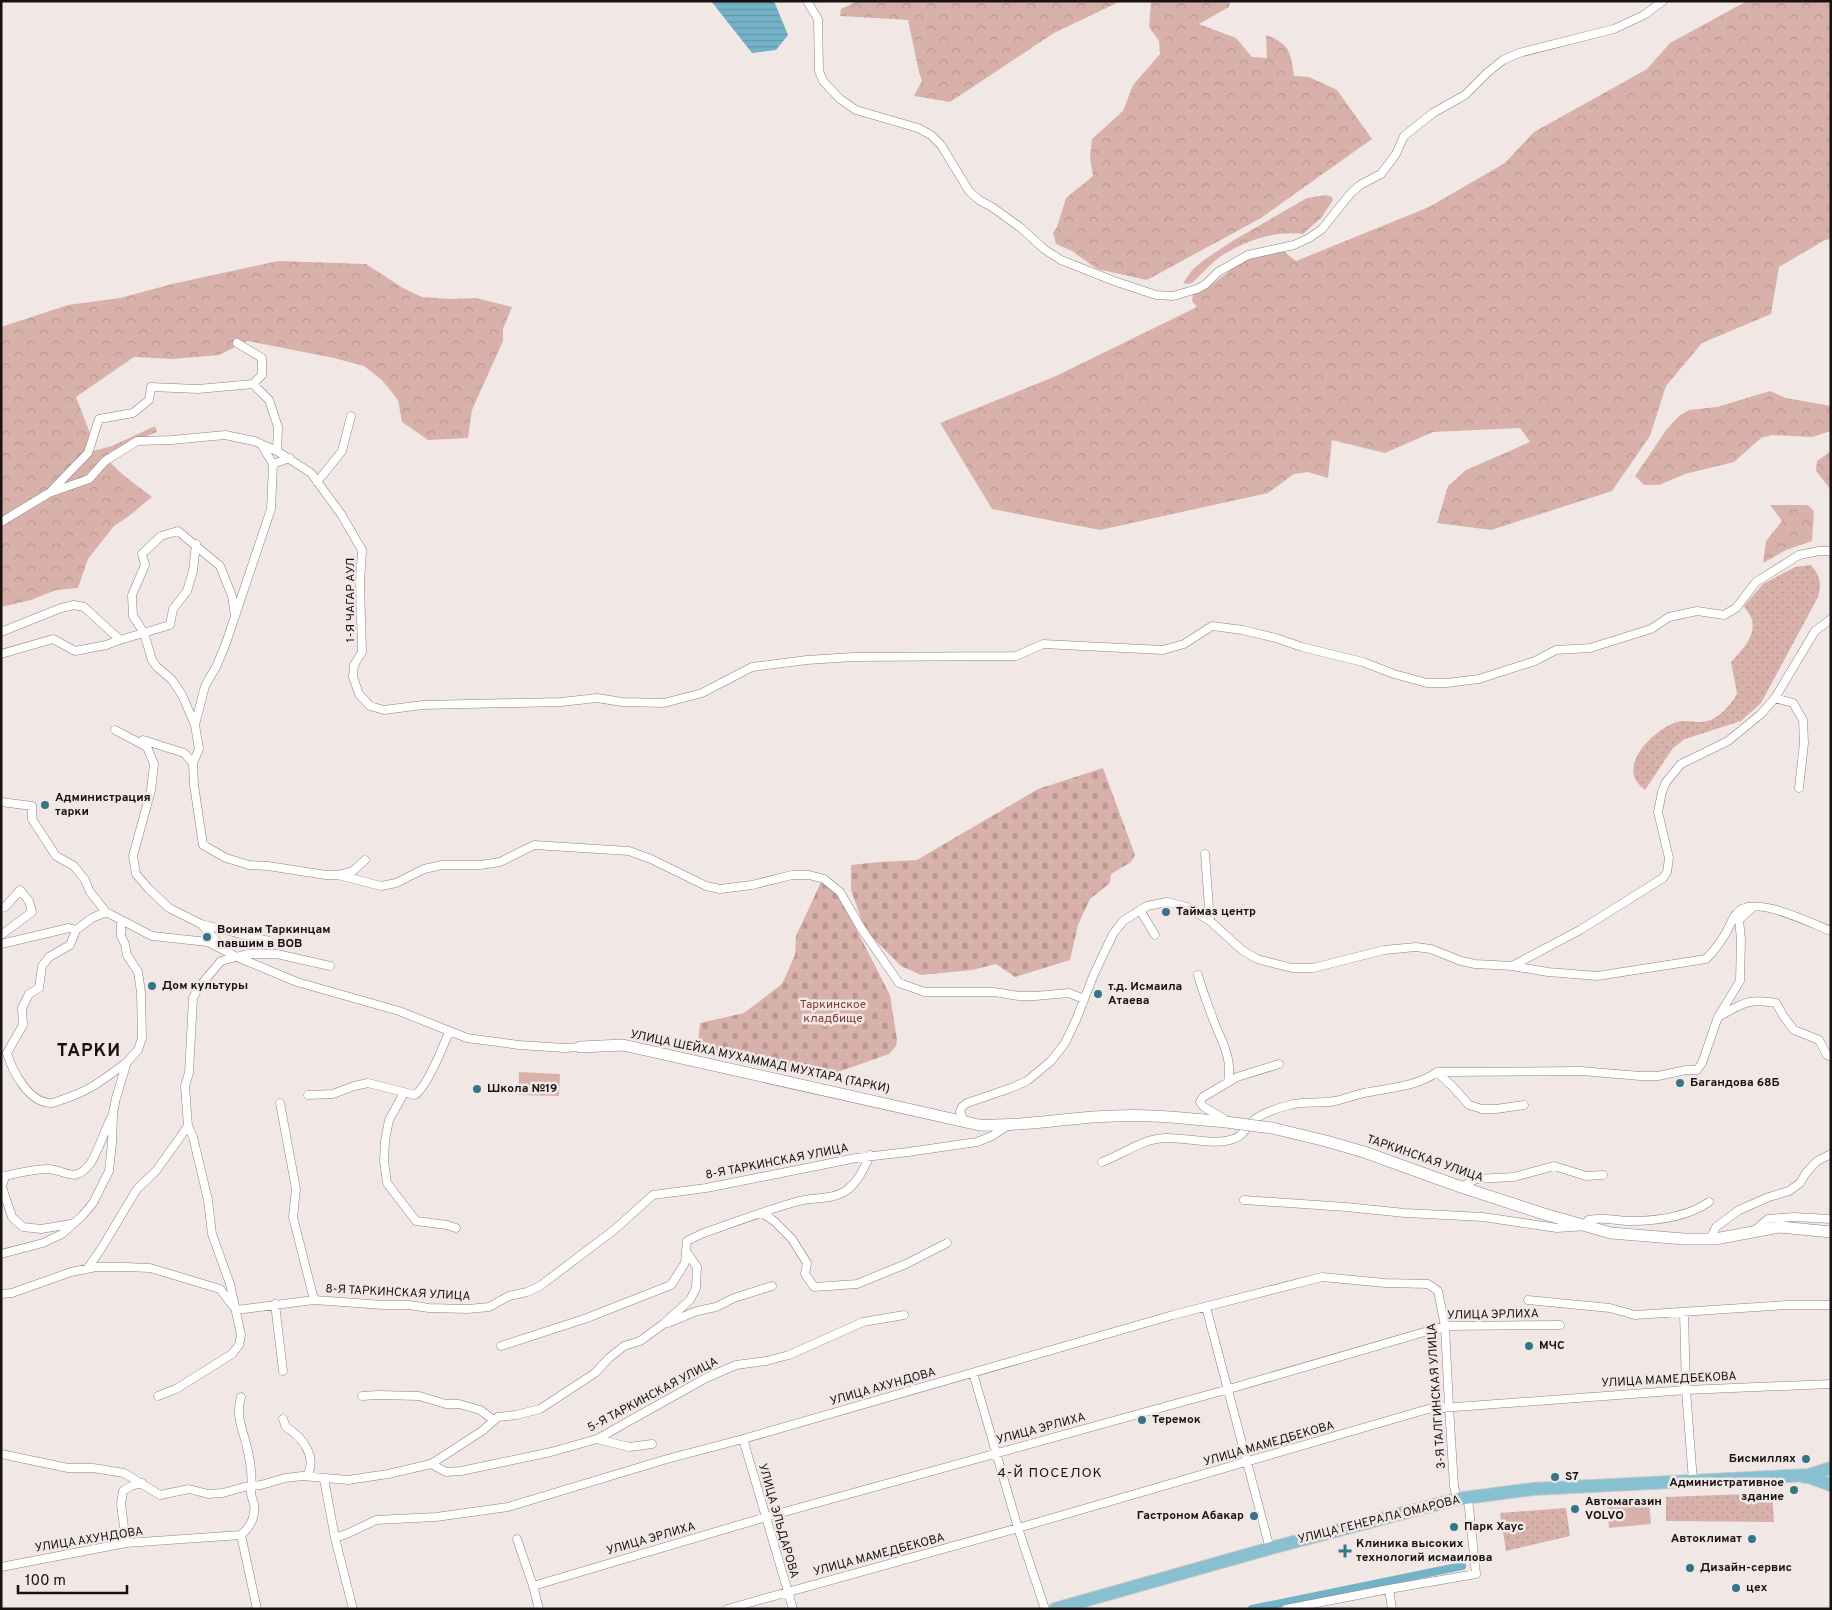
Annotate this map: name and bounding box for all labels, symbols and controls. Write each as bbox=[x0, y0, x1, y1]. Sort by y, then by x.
street label: 1-Я ЧАГАР АУЛ bbox=[343, 558, 359, 642]
place label: Администрация тарки bbox=[55, 790, 151, 820]
marker: Администрация тарки bbox=[39, 799, 51, 811]
place label: Таймаз центр bbox=[1176, 904, 1256, 920]
marker: Таймаз центр bbox=[1160, 906, 1172, 918]
place label: Воинам Таркинцам павшим в ВОВ bbox=[217, 922, 331, 952]
marker: Воинам Таркинцам павшим в ВОВ bbox=[201, 931, 213, 943]
place label: Дом культуры bbox=[162, 978, 248, 994]
place label: т.д. Исмаила Атаева bbox=[1108, 979, 1182, 1009]
marker: Дом культуры bbox=[146, 980, 158, 992]
marker: т.д. Исмаила Атаева bbox=[1092, 988, 1104, 1000]
park label: Таркинское кладбище bbox=[800, 997, 866, 1027]
street label: УЛИЦА ШЕЙХА МУХАММАД МУХТАРА (ТАРКИ) bbox=[629, 1027, 891, 1097]
district label: ТАРКИ bbox=[57, 1040, 121, 1063]
place label: Багандова 68Б bbox=[1690, 1075, 1780, 1091]
marker: Багандова 68Б bbox=[1674, 1077, 1686, 1089]
place label: Школа №19 bbox=[487, 1081, 557, 1097]
marker: Школа №19 bbox=[471, 1083, 483, 1095]
street label: ТАРКИНСКАЯ УЛИЦА bbox=[1364, 1131, 1486, 1187]
street label: 8-Я ТАРКИНСКАЯ УЛИЦА bbox=[704, 1140, 850, 1184]
street label: 8-Я ТАРКИНСКАЯ УЛИЦА bbox=[325, 1281, 471, 1305]
street label: УЛИЦА ЭРЛИХА bbox=[1447, 1306, 1539, 1324]
street label: 3-Я ТАЛГИНСКАЯ УЛИЦА bbox=[1424, 1322, 1450, 1470]
place label: МЧС bbox=[1539, 1338, 1565, 1354]
marker: МЧС bbox=[1523, 1340, 1535, 1352]
street label: 5-Я ТАРКИНСКАЯ УЛИЦА bbox=[585, 1354, 721, 1436]
street label: УЛИЦА АХУНДОВА bbox=[828, 1364, 938, 1410]
street label: УЛИЦА МАМЕДБЕКОВА bbox=[1601, 1368, 1737, 1392]
street label: УЛИЦА ЭРЛИХА bbox=[995, 1409, 1087, 1449]
place label: Теремок bbox=[1152, 1412, 1201, 1428]
marker: Теремок bbox=[1136, 1414, 1148, 1426]
street label: УЛИЦА МАМЕДБЕКОВА bbox=[1202, 1418, 1336, 1470]
place label: Бисмиллях bbox=[1729, 1451, 1796, 1467]
marker: Бисмиллях bbox=[1800, 1453, 1812, 1465]
street label: УЛИЦА ЭЛЬДАРОВА bbox=[754, 1462, 802, 1580]
district label: 4-Й ПОСЕЛОК bbox=[997, 1464, 1103, 1482]
place label: S7 bbox=[1565, 1469, 1579, 1485]
marker: S7 bbox=[1549, 1471, 1561, 1483]
place label: Административное здание bbox=[1669, 1475, 1784, 1505]
marker: Административное здание bbox=[1788, 1484, 1800, 1496]
street label: УЛИЦА ГЕНЕРАЛА ОМАРОВА bbox=[1296, 1492, 1462, 1548]
place label: Автомагазин VOLVO bbox=[1585, 1494, 1662, 1524]
marker: Автомагазин VOLVO bbox=[1569, 1503, 1581, 1515]
place label: Гастроном Абакар bbox=[1137, 1508, 1244, 1524]
marker: Гастроном Абакар bbox=[1248, 1510, 1260, 1522]
street label: УЛИЦА ЭРЛИХА bbox=[605, 1519, 697, 1559]
place label: Парк Хаус bbox=[1464, 1519, 1524, 1535]
marker: Парк Хаус bbox=[1448, 1521, 1460, 1533]
street label: УЛИЦА АХУНДОВА bbox=[34, 1524, 144, 1556]
street label: УЛИЦА МАМЕДБЕКОВА bbox=[812, 1530, 946, 1580]
place label: Автоклимат bbox=[1671, 1531, 1742, 1547]
marker: Автоклимат bbox=[1746, 1533, 1758, 1545]
place label: Клиника высоких технологий исмаилова bbox=[1356, 1536, 1492, 1566]
marker: Клиника высоких технологий исмаилова bbox=[1338, 1544, 1352, 1558]
place label: Дизайн-сервис bbox=[1700, 1560, 1792, 1576]
scale bar bbox=[18, 1562, 126, 1594]
marker: Дизайн-сервис bbox=[1684, 1562, 1696, 1574]
text: 100 m bbox=[25, 1572, 66, 1591]
place label: цех bbox=[1746, 1580, 1767, 1596]
marker: цех bbox=[1730, 1582, 1742, 1594]

